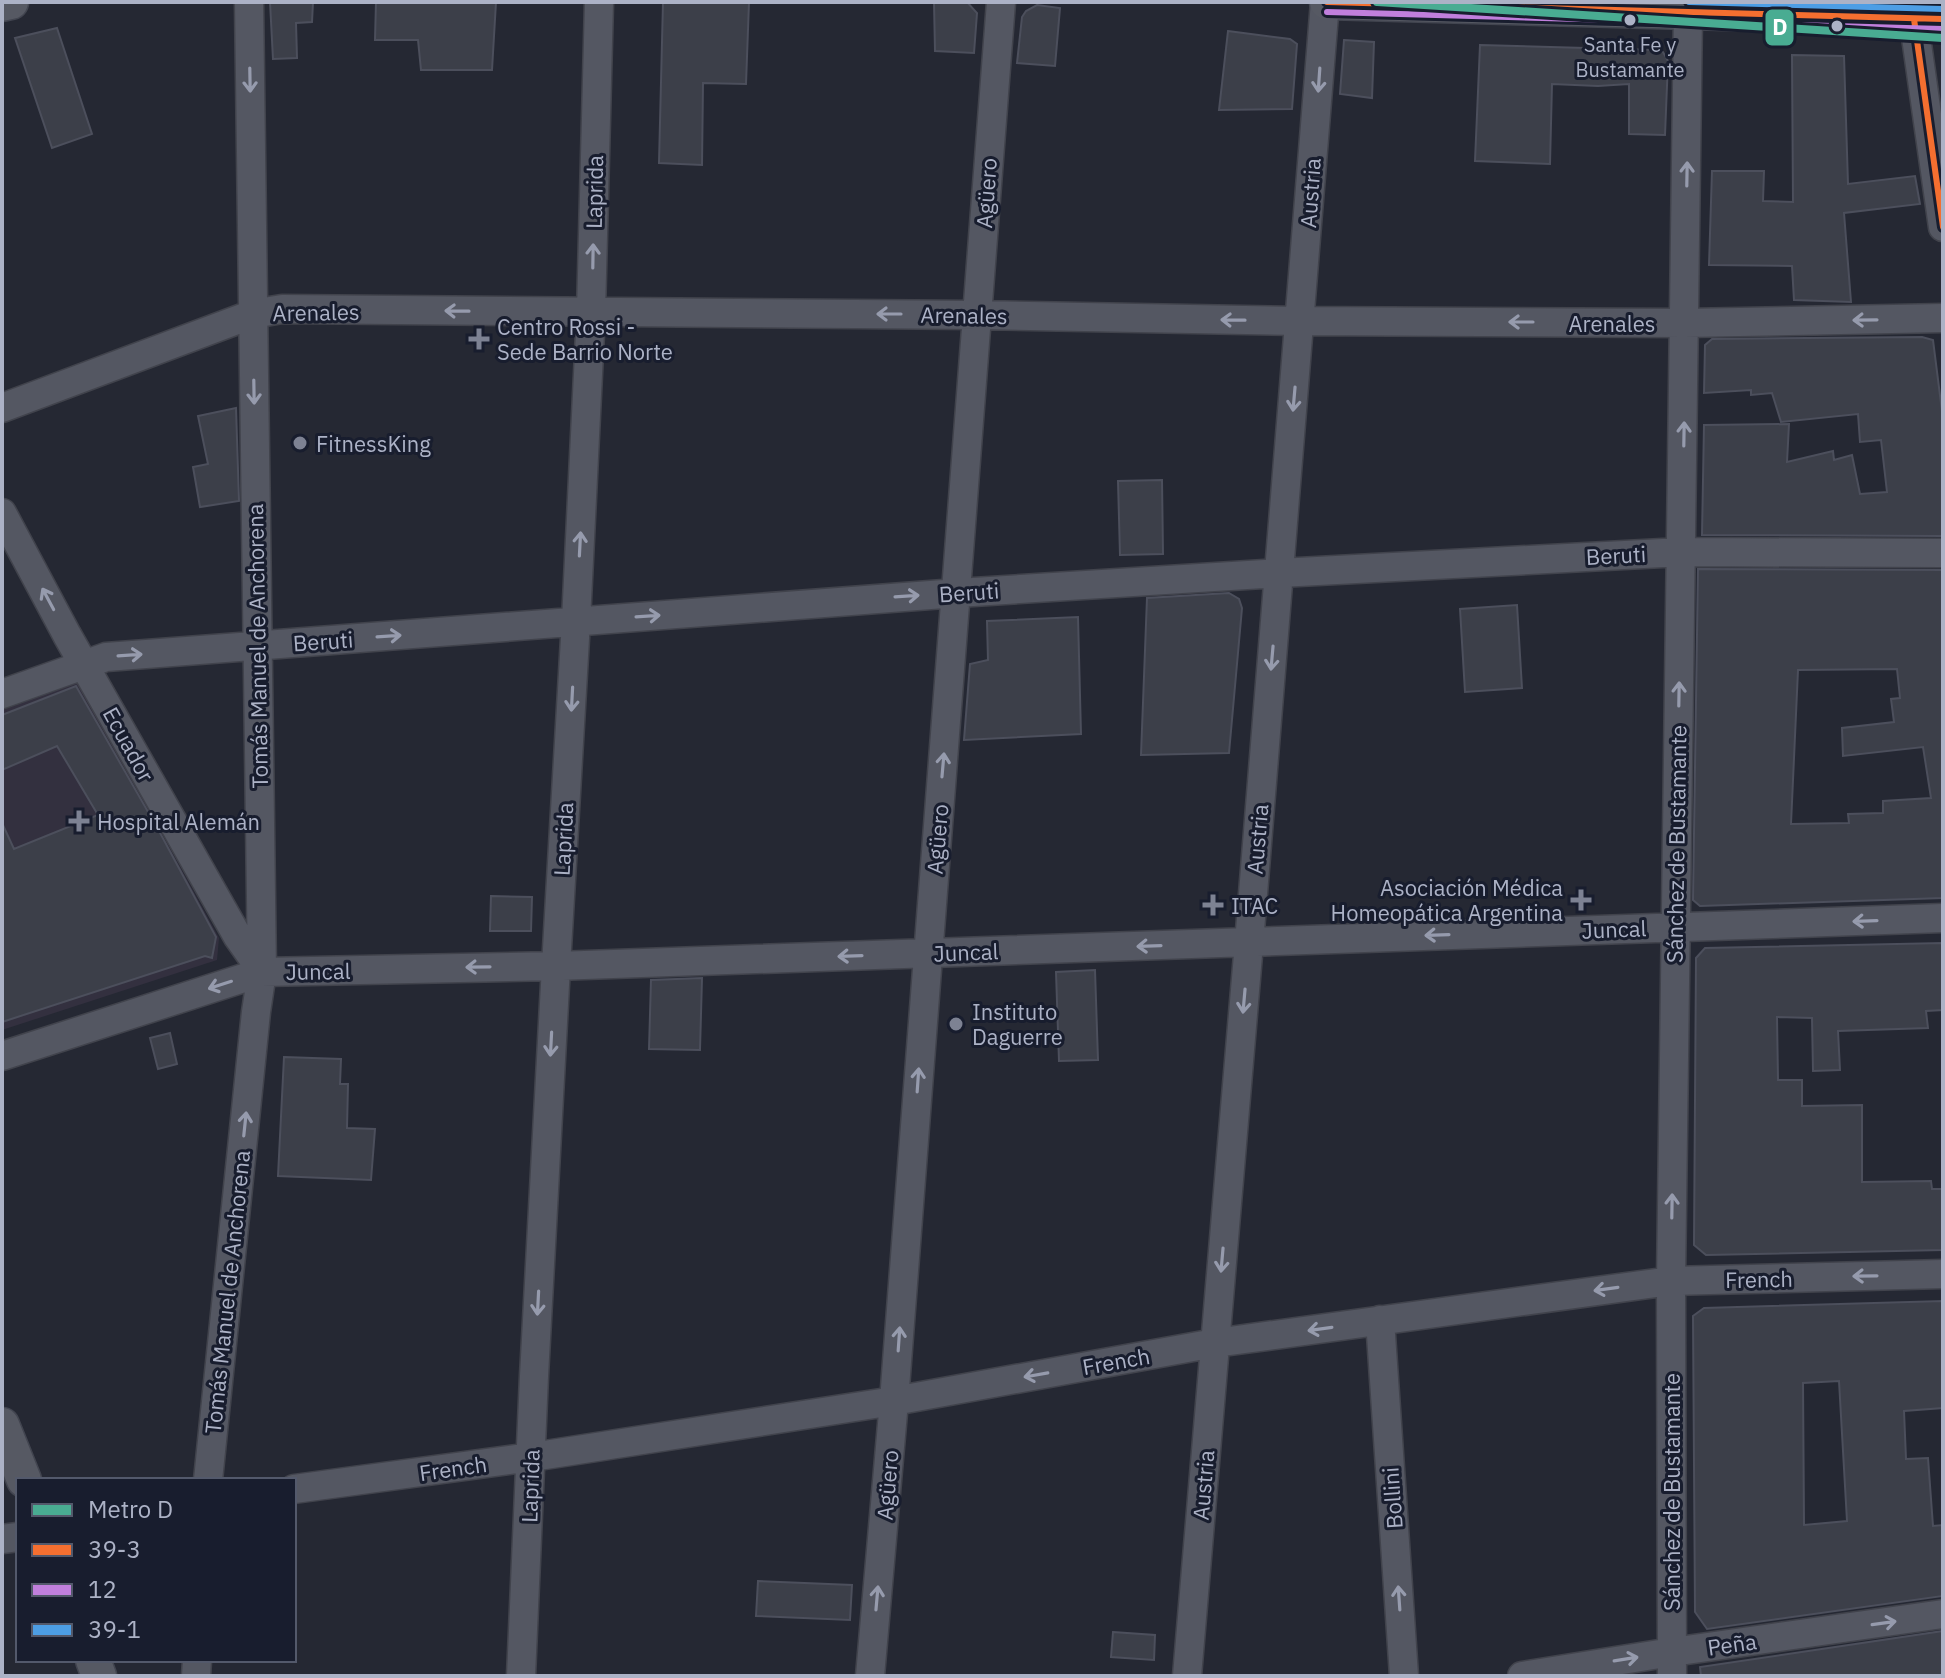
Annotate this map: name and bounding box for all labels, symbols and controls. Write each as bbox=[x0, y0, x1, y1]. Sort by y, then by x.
line badge: D bbox=[1764, 8, 1795, 47]
marker: Santa Fe y Bustamante bbox=[1622, 12, 1638, 28]
text: D bbox=[1772, 12, 1788, 41]
unlabelled marker bbox=[1829, 18, 1845, 34]
place label: Santa Fe y Bustamante bbox=[1575, 31, 1685, 83]
one-way arrow bbox=[242, 66, 258, 93]
one-way arrow bbox=[1311, 66, 1326, 93]
street label: Laprida bbox=[579, 155, 609, 229]
street label: Agüero bbox=[969, 157, 1003, 229]
street label: Austria bbox=[1293, 157, 1327, 229]
one-way arrow bbox=[1679, 161, 1695, 188]
one-way arrow bbox=[585, 243, 600, 270]
street label: Arenales bbox=[272, 297, 360, 327]
street label: Arenales bbox=[920, 300, 1008, 330]
one-way arrow bbox=[444, 303, 471, 319]
one-way arrow bbox=[876, 307, 903, 322]
street label: Arenales bbox=[1568, 309, 1656, 338]
place label: Centro Rossi - Sede Barrio Norte bbox=[497, 312, 673, 366]
one-way arrow bbox=[1220, 312, 1247, 328]
one-way arrow bbox=[1852, 312, 1879, 327]
one-way arrow bbox=[1508, 314, 1535, 330]
marker: Centro Rossi - Sede Barrio Norte bbox=[468, 328, 490, 350]
one-way arrow bbox=[246, 378, 262, 405]
one-way arrow bbox=[1286, 385, 1301, 412]
one-way arrow bbox=[1676, 421, 1691, 448]
place label: FitnessKing bbox=[316, 429, 431, 458]
marker: FitnessKing bbox=[291, 434, 309, 452]
street label: Tomás Manuel de Anchorena bbox=[240, 503, 274, 789]
one-way arrow bbox=[573, 531, 588, 558]
street label: Beruti bbox=[1585, 539, 1647, 571]
street label: Beruti bbox=[938, 575, 1000, 609]
one-way arrow bbox=[40, 588, 55, 612]
one-way arrow bbox=[893, 588, 920, 603]
one-way arrow bbox=[634, 608, 661, 623]
street label: Beruti bbox=[292, 624, 354, 658]
one-way arrow bbox=[375, 628, 402, 643]
one-way arrow bbox=[1264, 644, 1279, 671]
one-way arrow bbox=[116, 647, 143, 662]
one-way arrow bbox=[1671, 681, 1687, 708]
one-way arrow bbox=[564, 685, 579, 712]
street label: Ecuador bbox=[97, 702, 161, 786]
street label: Sánchez de Bustamante bbox=[1659, 725, 1693, 963]
one-way arrow bbox=[936, 752, 951, 779]
street label: Laprida bbox=[547, 801, 579, 877]
street label: Agüero bbox=[919, 803, 955, 875]
street label: Austria bbox=[1239, 803, 1275, 875]
place label: Hospital Alemán bbox=[97, 807, 260, 836]
marker: Hospital Alemán bbox=[68, 810, 90, 832]
place label: Asociación Médica Homeopática Argentina bbox=[1331, 873, 1563, 927]
marker: Asociación Médica Homeopática Argentina bbox=[1570, 889, 1592, 911]
place label: ITAC bbox=[1231, 891, 1278, 920]
marker: ITAC bbox=[1202, 894, 1224, 916]
street label: Juncal bbox=[1581, 913, 1647, 945]
one-way arrow bbox=[1852, 913, 1879, 928]
one-way arrow bbox=[1424, 928, 1451, 943]
street label: Juncal bbox=[933, 936, 999, 968]
one-way arrow bbox=[1136, 938, 1163, 953]
one-way arrow bbox=[837, 948, 864, 963]
street label: Juncal bbox=[285, 956, 351, 986]
one-way arrow bbox=[465, 960, 492, 975]
one-way arrow bbox=[207, 979, 232, 994]
one-way arrow bbox=[1236, 987, 1251, 1014]
place label: Instituto Daguerre bbox=[972, 997, 1063, 1051]
marker: Instituto Daguerre bbox=[947, 1015, 965, 1033]
one-way arrow bbox=[544, 1030, 559, 1057]
one-way arrow bbox=[911, 1067, 926, 1094]
one-way arrow bbox=[237, 1111, 252, 1138]
street label: Tomás Manuel de Anchorena bbox=[198, 1149, 256, 1435]
one-way arrow bbox=[1664, 1193, 1679, 1220]
one-way arrow bbox=[1214, 1246, 1229, 1273]
street label: French bbox=[1725, 1264, 1793, 1294]
one-way arrow bbox=[1852, 1268, 1879, 1284]
one-way arrow bbox=[1593, 1282, 1620, 1297]
one-way arrow bbox=[530, 1289, 545, 1316]
one-way arrow bbox=[1307, 1321, 1334, 1336]
one-way arrow bbox=[892, 1326, 907, 1353]
street label: French bbox=[1080, 1341, 1152, 1381]
one-way arrow bbox=[1024, 1369, 1049, 1384]
street label: Sánchez de Bustamante bbox=[1657, 1373, 1686, 1611]
street label: Laprida bbox=[514, 1448, 546, 1523]
street label: French bbox=[417, 1449, 489, 1487]
street label: Agüero bbox=[869, 1449, 905, 1521]
street label: Austria bbox=[1185, 1449, 1221, 1521]
street label: Bollini bbox=[1375, 1466, 1409, 1530]
legend bbox=[16, 1478, 296, 1662]
text: Metro D bbox=[88, 1493, 173, 1525]
text: 39-3 bbox=[88, 1533, 141, 1565]
text: 12 bbox=[88, 1573, 117, 1605]
one-way arrow bbox=[870, 1585, 885, 1612]
one-way arrow bbox=[1391, 1585, 1406, 1612]
text: 39-1 bbox=[88, 1613, 141, 1645]
one-way arrow bbox=[1871, 1615, 1896, 1630]
street label: Peña bbox=[1706, 1626, 1759, 1662]
one-way arrow bbox=[1613, 1651, 1639, 1666]

